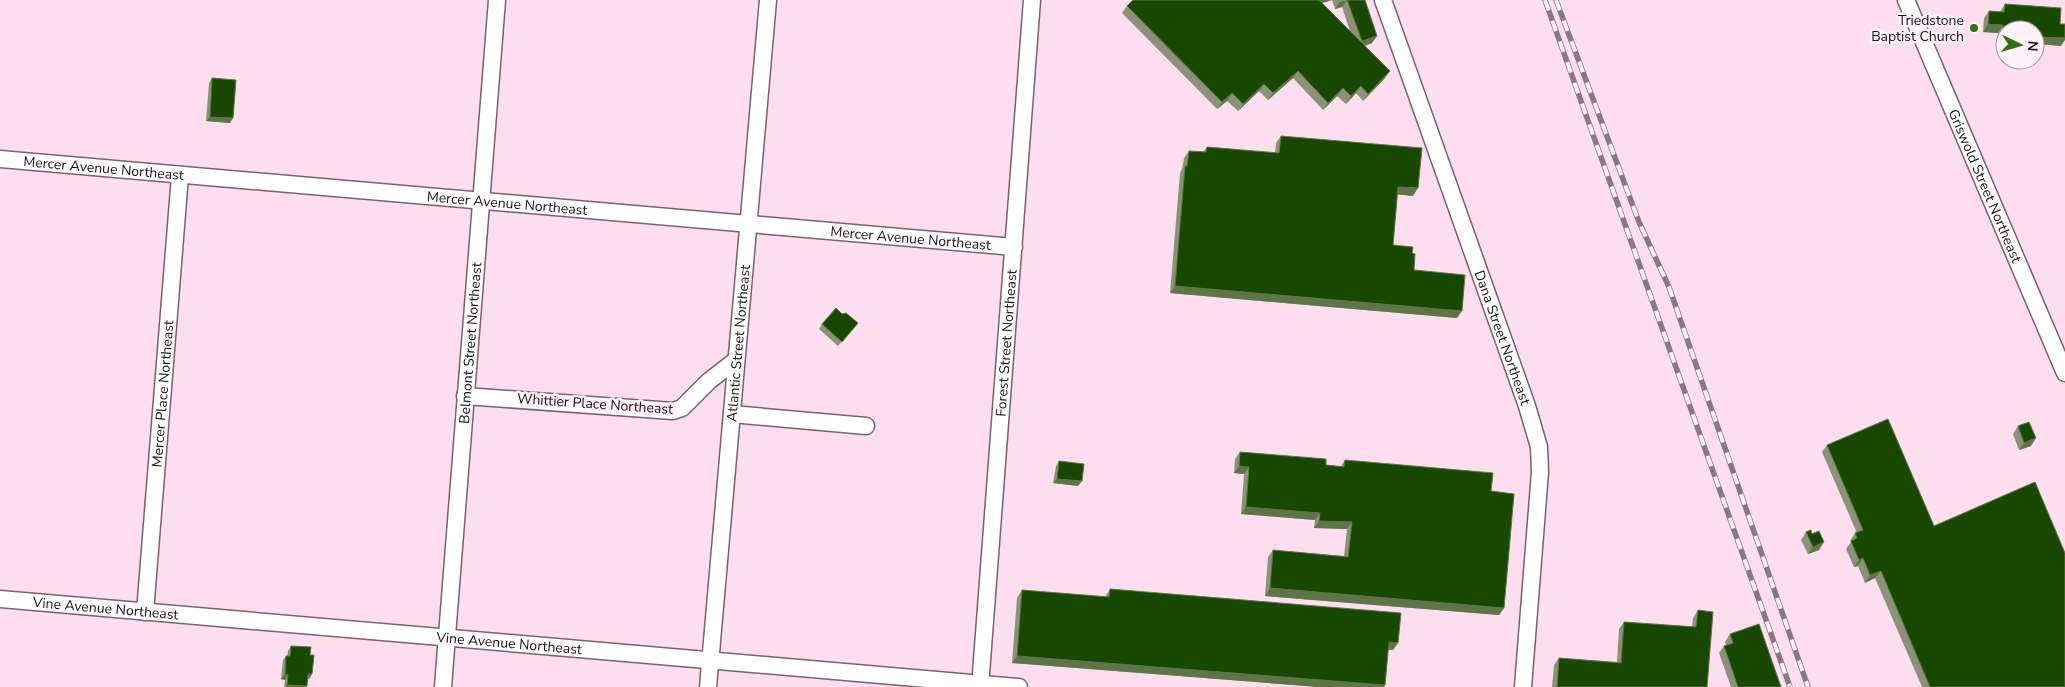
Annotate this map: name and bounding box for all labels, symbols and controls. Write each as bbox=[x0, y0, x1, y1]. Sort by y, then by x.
place label: Triedstone Baptist Church bbox=[1871, 11, 1964, 46]
north arrow bbox=[1995, 20, 2045, 70]
marker: Triedstone Baptist Church bbox=[1968, 22, 1980, 34]
text: N bbox=[2023, 40, 2042, 52]
street label: Griswold Street Northeast bbox=[1944, 106, 2026, 266]
street label: Mercer Avenue Northeast bbox=[23, 152, 185, 184]
street label: Mercer Avenue Northeast bbox=[426, 187, 588, 219]
street label: Mercer Avenue Northeast bbox=[830, 222, 992, 254]
street label: Belmont Street Northeast bbox=[454, 261, 486, 425]
street label: Atlantic Street Northeast bbox=[722, 264, 754, 423]
street label: Dana Street Northeast bbox=[1470, 268, 1535, 407]
street label: Forest Street Northeast bbox=[991, 269, 1021, 417]
street label: Mercer Place Northeast bbox=[147, 319, 178, 468]
street label: Whittier Place Northeast bbox=[516, 389, 674, 419]
street label: Vine Avenue Northeast bbox=[31, 592, 179, 624]
street label: Vine Avenue Northeast bbox=[435, 627, 583, 659]

